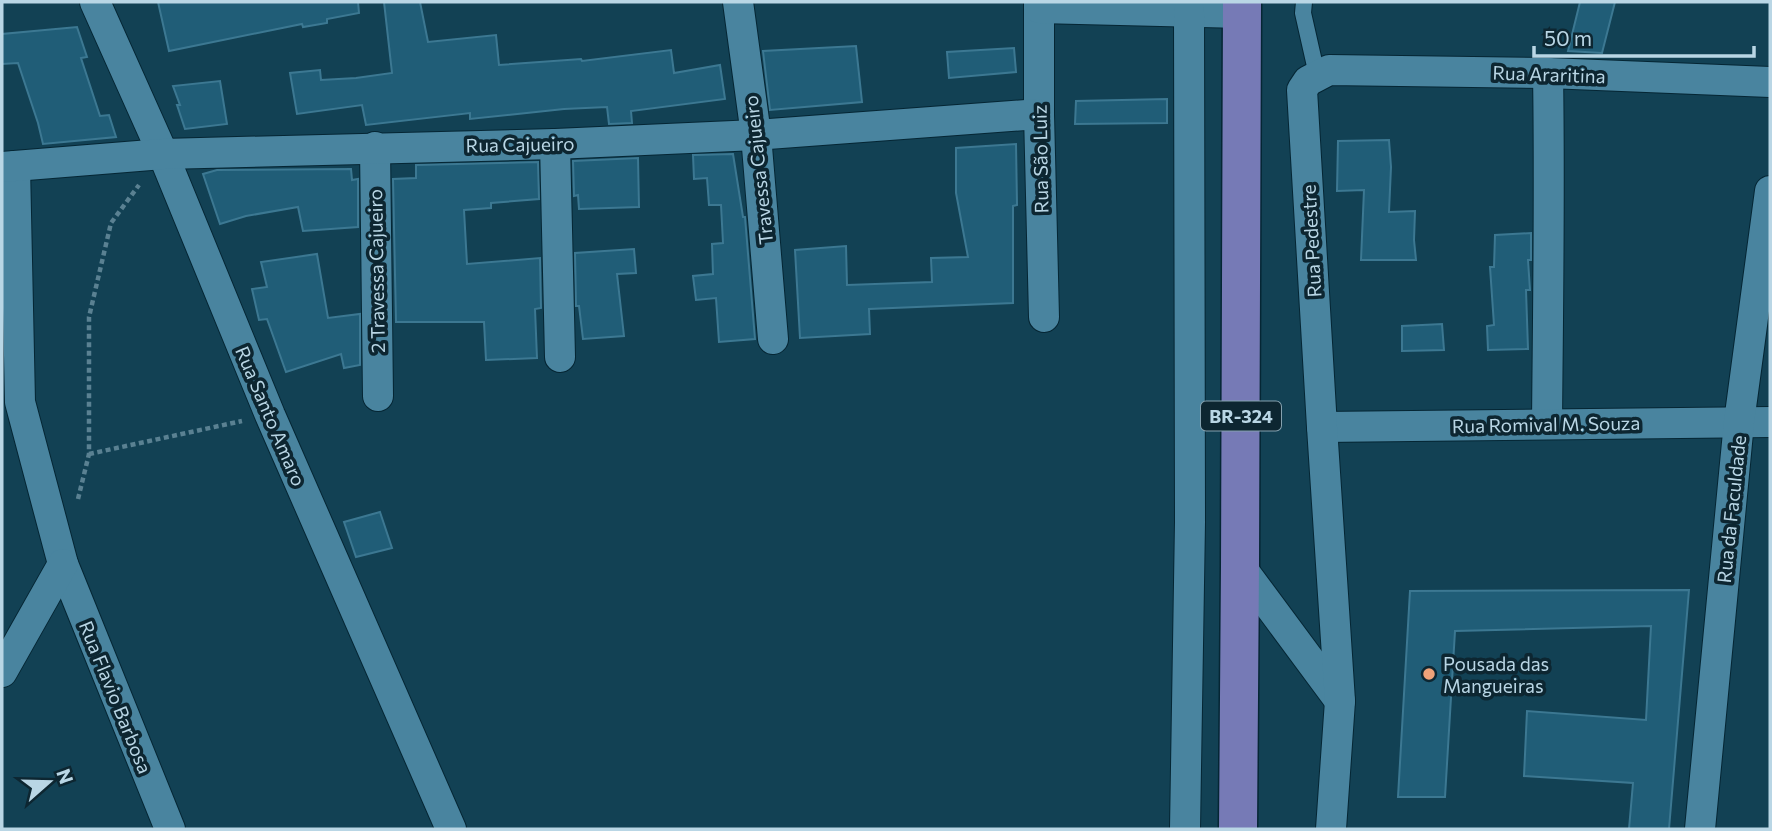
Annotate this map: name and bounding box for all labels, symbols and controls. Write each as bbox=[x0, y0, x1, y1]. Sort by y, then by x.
scale bar bbox=[1534, 14, 1754, 58]
text: 50 m bbox=[1544, 25, 1592, 50]
street label: Rua Araritina bbox=[1492, 61, 1606, 87]
street label: Travessa Cajueiro bbox=[739, 94, 777, 246]
street label: Rua São Luiz bbox=[1028, 104, 1052, 214]
street label: Rua Cajueiro bbox=[465, 132, 575, 156]
street label: Rua Pedestre bbox=[1297, 184, 1325, 298]
street label: 2 Travessa Cajueiro bbox=[363, 189, 389, 353]
street label: Rua Santo Amaro bbox=[231, 343, 311, 489]
road number: BR-324 bbox=[1201, 402, 1281, 430]
street label: Rua Romival M. Souza bbox=[1452, 411, 1640, 437]
street label: Rua da Faculdade bbox=[1712, 434, 1750, 584]
street label: Rua Flavio Barbosa bbox=[75, 617, 157, 777]
place label: Pousada das Mangueiras bbox=[1443, 652, 1549, 697]
marker: Pousada das Mangueiras bbox=[1421, 666, 1437, 682]
north arrow bbox=[14, 747, 84, 817]
text: N bbox=[52, 765, 79, 787]

